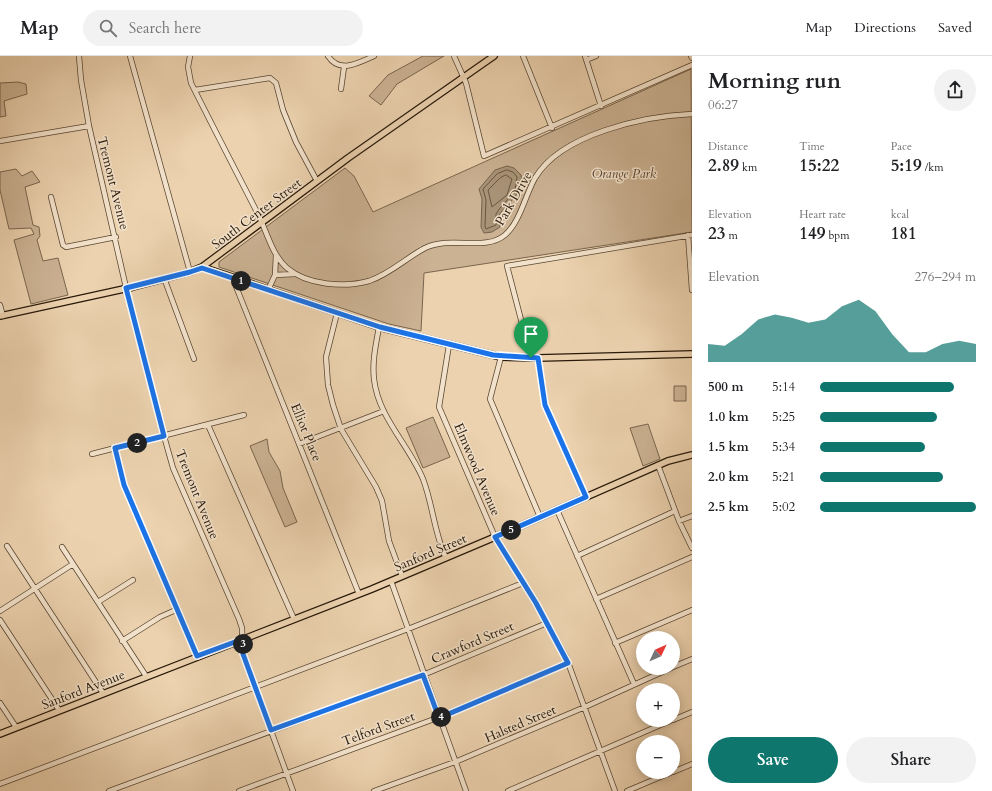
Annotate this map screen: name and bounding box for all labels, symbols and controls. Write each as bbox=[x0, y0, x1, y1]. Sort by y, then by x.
search box bbox=[83, 10, 363, 46]
text: Map bbox=[20, 15, 59, 41]
icon: search bbox=[97, 17, 119, 39]
text: Search here bbox=[129, 18, 201, 38]
text: Map bbox=[806, 18, 832, 37]
text: Directions bbox=[854, 18, 916, 37]
text: Saved bbox=[938, 18, 972, 37]
text: Morning run bbox=[708, 66, 841, 96]
button: share bbox=[934, 69, 976, 111]
text: 06:27 bbox=[708, 96, 738, 114]
street label: Tremont Avenue bbox=[93, 135, 133, 232]
text: Distance bbox=[708, 139, 748, 154]
text: Time bbox=[799, 139, 825, 154]
text: Pace bbox=[891, 139, 912, 154]
text: 2.89 bbox=[708, 154, 739, 177]
text: 15:22 bbox=[799, 154, 839, 177]
text: 5:19 bbox=[891, 154, 922, 177]
text: km bbox=[739, 160, 757, 175]
text: /km bbox=[922, 160, 943, 175]
park label: Orange Park bbox=[592, 165, 657, 183]
street label: Park Drive bbox=[491, 168, 537, 229]
street label: South Center Street bbox=[208, 174, 305, 254]
text: Elevation bbox=[708, 207, 752, 222]
text: Heart rate bbox=[799, 207, 846, 222]
text: kcal bbox=[891, 207, 909, 222]
text: 23 bbox=[708, 222, 725, 245]
text: 149 bbox=[799, 222, 825, 245]
text: 181 bbox=[891, 222, 917, 245]
text: m bbox=[725, 228, 738, 243]
text: bpm bbox=[825, 228, 849, 243]
text: Elevation bbox=[708, 268, 760, 286]
text: 276–294 m bbox=[914, 268, 976, 286]
pin: 1 bbox=[231, 271, 251, 291]
text: 1 bbox=[238, 273, 244, 288]
pin bbox=[514, 317, 548, 358]
icon: arrive bbox=[520, 323, 542, 345]
text: 500 m bbox=[708, 378, 743, 396]
text: 5:14 bbox=[772, 378, 795, 396]
street label: Elliot Place bbox=[286, 401, 326, 464]
text: 1.0 km bbox=[708, 408, 749, 426]
text: 5:25 bbox=[772, 408, 795, 426]
street label: Elmwood Avenue bbox=[449, 420, 505, 519]
pin: 2 bbox=[127, 433, 147, 453]
text: 2 bbox=[134, 435, 140, 450]
text: 1.5 km bbox=[708, 438, 749, 456]
text: 5:34 bbox=[772, 438, 795, 456]
street label: Tremont Avenue bbox=[171, 447, 223, 542]
text: 2.0 km bbox=[708, 468, 749, 486]
text: 5:21 bbox=[772, 468, 795, 486]
text: 2.5 km bbox=[708, 498, 749, 516]
text: 5:02 bbox=[772, 498, 795, 516]
pin: 5 bbox=[501, 520, 521, 540]
text: 5 bbox=[508, 522, 514, 537]
street label: Sanford Street bbox=[391, 530, 469, 576]
street label: Crawford Street bbox=[428, 617, 516, 668]
north arrow bbox=[636, 631, 680, 675]
map controls bbox=[636, 631, 680, 779]
pin: 3 bbox=[233, 634, 253, 654]
text: 3 bbox=[240, 636, 246, 651]
street label: Sanford Avenue bbox=[39, 666, 128, 714]
button: + bbox=[636, 683, 680, 727]
street label: Halsted Street bbox=[482, 701, 559, 747]
street label: Telford Street bbox=[339, 707, 417, 750]
pin: 4 bbox=[431, 707, 451, 727]
text: 4 bbox=[438, 709, 444, 724]
button: − bbox=[636, 735, 680, 779]
button: Save bbox=[708, 737, 838, 783]
button: Share bbox=[846, 737, 976, 783]

